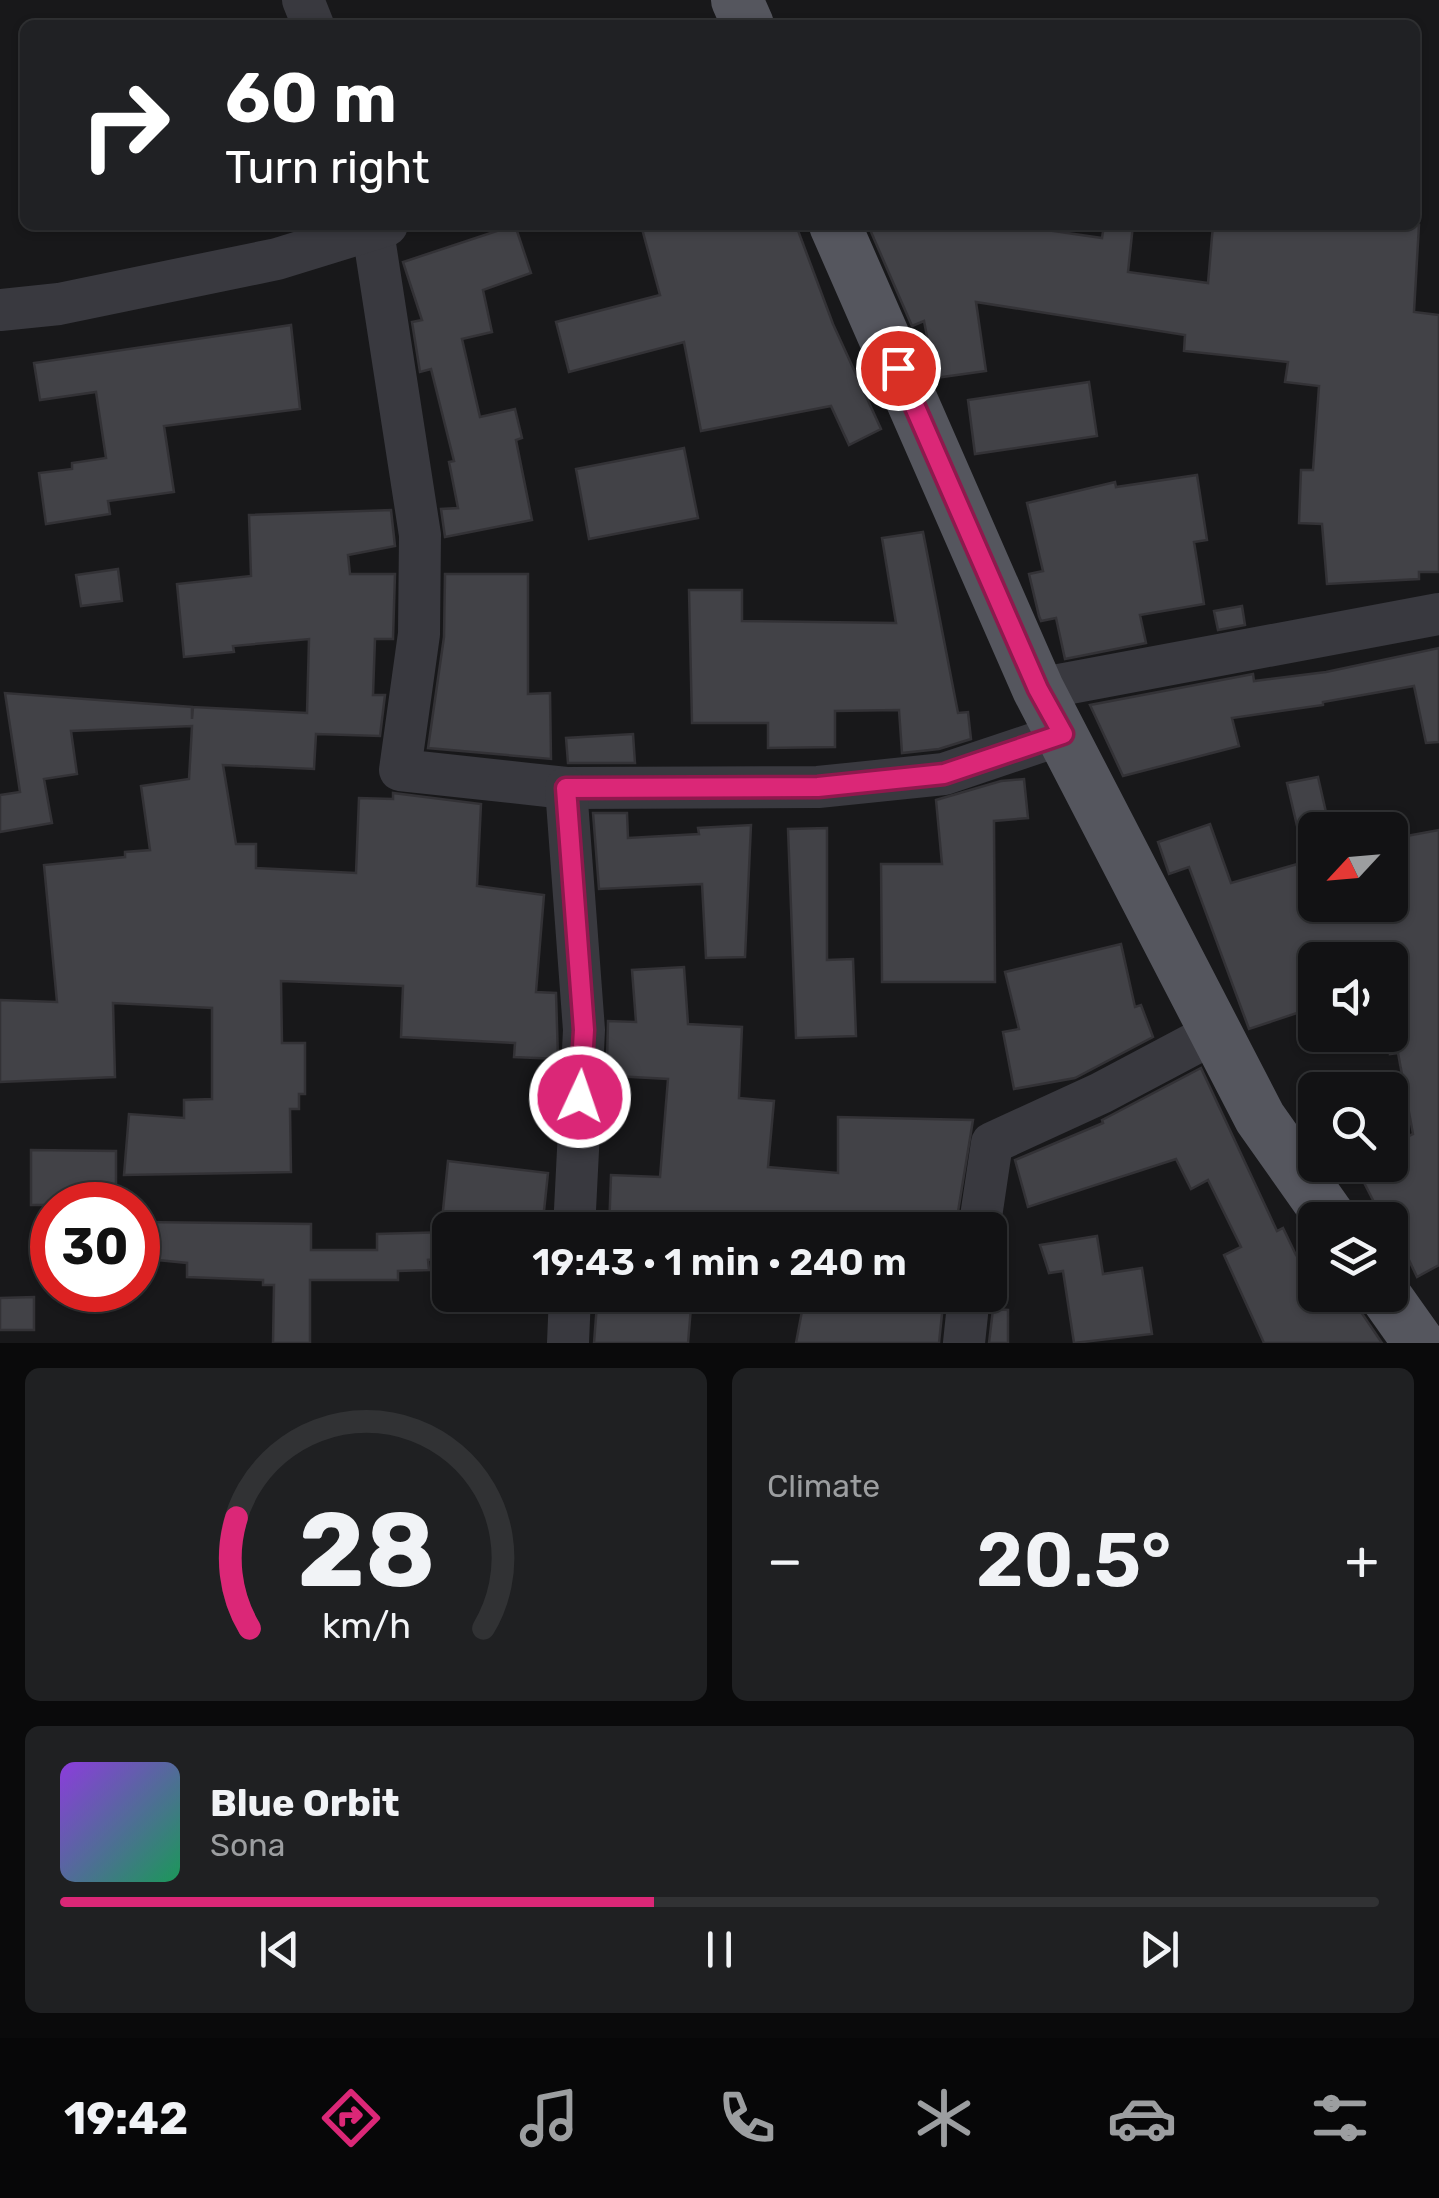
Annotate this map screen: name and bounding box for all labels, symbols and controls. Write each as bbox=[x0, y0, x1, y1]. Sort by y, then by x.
text: 60 m bbox=[225, 57, 397, 140]
icon: right bbox=[60, 60, 190, 190]
text: Turn right bbox=[225, 141, 429, 194]
pin bbox=[856, 326, 941, 411]
icon: arrive bbox=[871, 341, 926, 396]
north arrow bbox=[1298, 812, 1408, 922]
map controls bbox=[1298, 812, 1408, 1312]
button: sound bbox=[1298, 942, 1408, 1052]
position arrow bbox=[528, 1045, 632, 1149]
button: search bbox=[1298, 1072, 1408, 1182]
speed limit sign: 30 bbox=[30, 1182, 160, 1312]
button: layers bbox=[1298, 1202, 1408, 1312]
text: 19:43 · 1 min · 240 m bbox=[532, 1239, 907, 1285]
text: Climate bbox=[767, 1467, 880, 1505]
text: 28 bbox=[297, 1489, 435, 1612]
text: 20.5° bbox=[976, 1516, 1171, 1605]
text: − bbox=[767, 1528, 803, 1593]
text: + bbox=[1345, 1528, 1379, 1593]
text: km/h bbox=[321, 1605, 411, 1647]
text: Blue Orbit bbox=[210, 1780, 400, 1826]
text: Sona bbox=[210, 1826, 285, 1864]
icon: previous bbox=[252, 1922, 307, 1977]
icon: pause bbox=[692, 1922, 747, 1977]
icon: next bbox=[1132, 1922, 1187, 1977]
icon: directions bbox=[316, 2083, 386, 2153]
icon: music bbox=[514, 2083, 584, 2153]
icon: phone bbox=[712, 2083, 782, 2153]
icon: climate bbox=[909, 2083, 979, 2153]
icon: car bbox=[1107, 2083, 1177, 2153]
icon: filters bbox=[1305, 2083, 1375, 2153]
text: 19:42 bbox=[64, 2092, 188, 2145]

